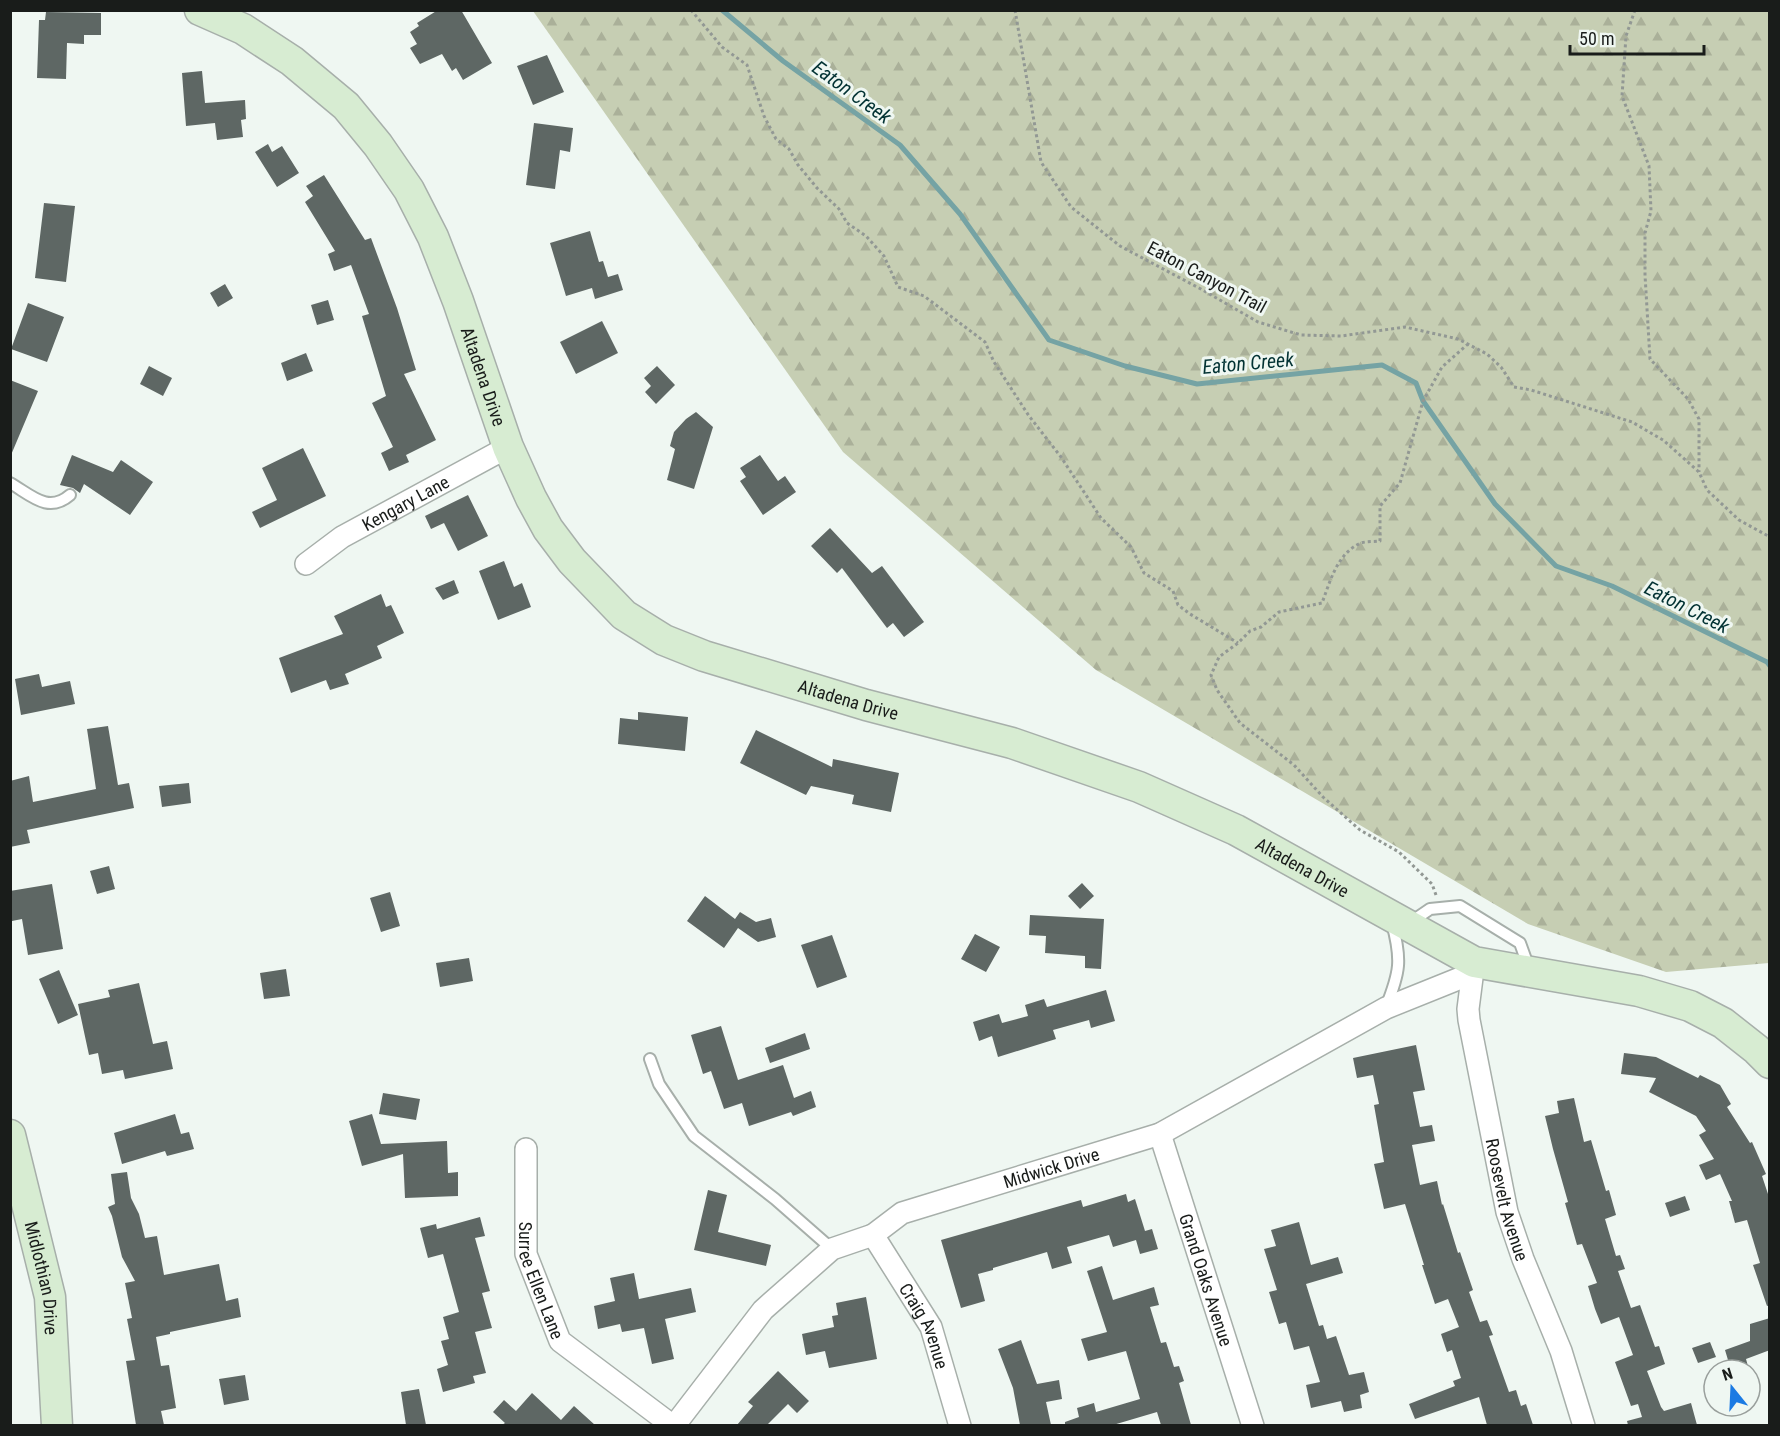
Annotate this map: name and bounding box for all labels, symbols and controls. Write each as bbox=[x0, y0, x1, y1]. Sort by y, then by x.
scale bar bbox=[1570, 18, 1704, 56]
text: 50 m bbox=[1579, 28, 1614, 49]
water label: Eaton Creek bbox=[808, 55, 897, 129]
street label: Eaton Canyon Trail bbox=[1144, 237, 1270, 317]
street label: Altadena Drive bbox=[457, 324, 510, 429]
water label: Eaton Creek bbox=[1201, 347, 1296, 379]
street label: Kengary Lane bbox=[358, 471, 452, 535]
water label: Eaton Creek bbox=[1641, 575, 1734, 639]
street label: Altadena Drive bbox=[796, 675, 901, 724]
street label: Altadena Drive bbox=[1252, 833, 1353, 901]
street label: Roosevelt Avenue bbox=[1482, 1136, 1533, 1263]
street label: Midwick Drive bbox=[1001, 1143, 1102, 1192]
street label: Grand Oaks Avenue bbox=[1175, 1211, 1237, 1349]
street label: Midlothian Drive bbox=[21, 1219, 63, 1335]
street label: Surree Ellen Lane bbox=[515, 1222, 569, 1342]
street label: Craig Avenue bbox=[895, 1279, 953, 1371]
north arrow bbox=[1702, 1358, 1762, 1418]
text: N bbox=[1720, 1364, 1735, 1385]

